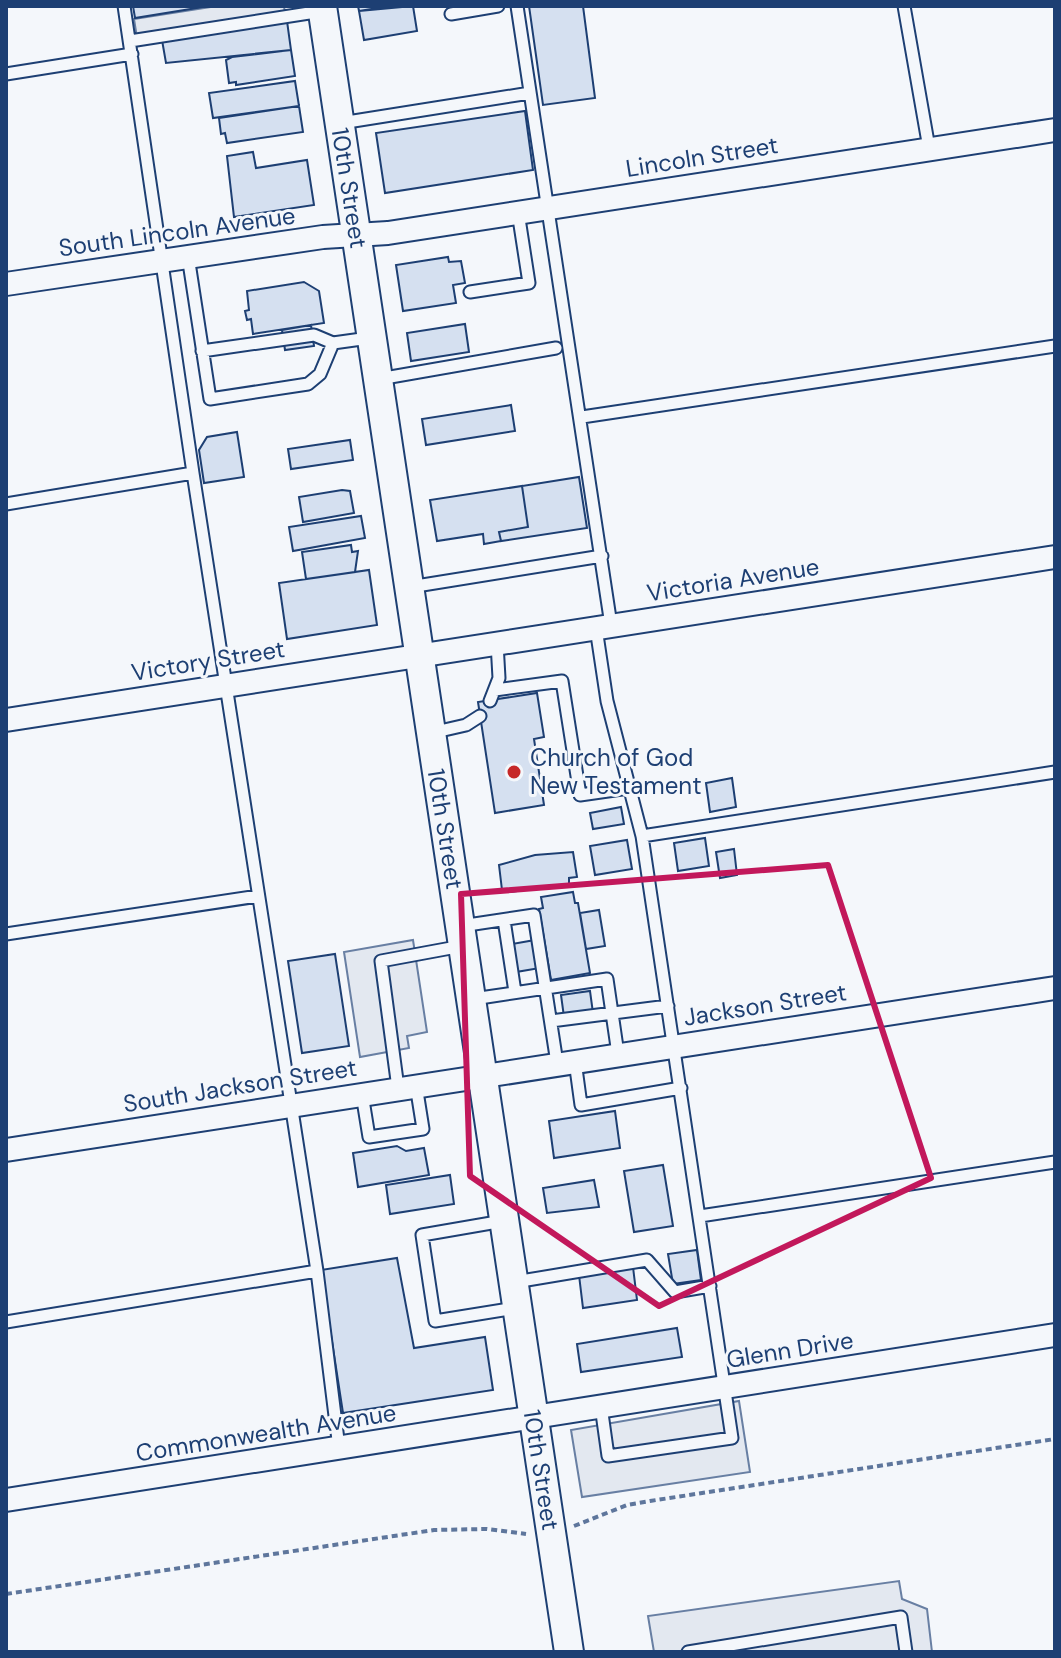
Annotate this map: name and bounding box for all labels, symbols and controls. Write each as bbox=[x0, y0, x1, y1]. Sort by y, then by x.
street label: 10th Street bbox=[325, 125, 374, 250]
street label: Lincoln Street bbox=[624, 129, 780, 184]
street label: South Lincoln Avenue bbox=[57, 200, 297, 263]
street label: Victoria Avenue bbox=[644, 551, 821, 608]
street label: Victory Street bbox=[129, 633, 287, 688]
place label: Church of God New Testament bbox=[530, 742, 702, 801]
marker: Church of God New Testament bbox=[505, 763, 523, 781]
street label: 10th Street bbox=[421, 766, 470, 891]
street label: Jackson Street bbox=[681, 976, 849, 1033]
street label: South Jackson Street bbox=[121, 1052, 359, 1119]
street label: Glenn Drive bbox=[724, 1324, 856, 1375]
street label: Commonwealth Avenue bbox=[133, 1397, 398, 1468]
street label: 10th Street bbox=[517, 1407, 566, 1532]

